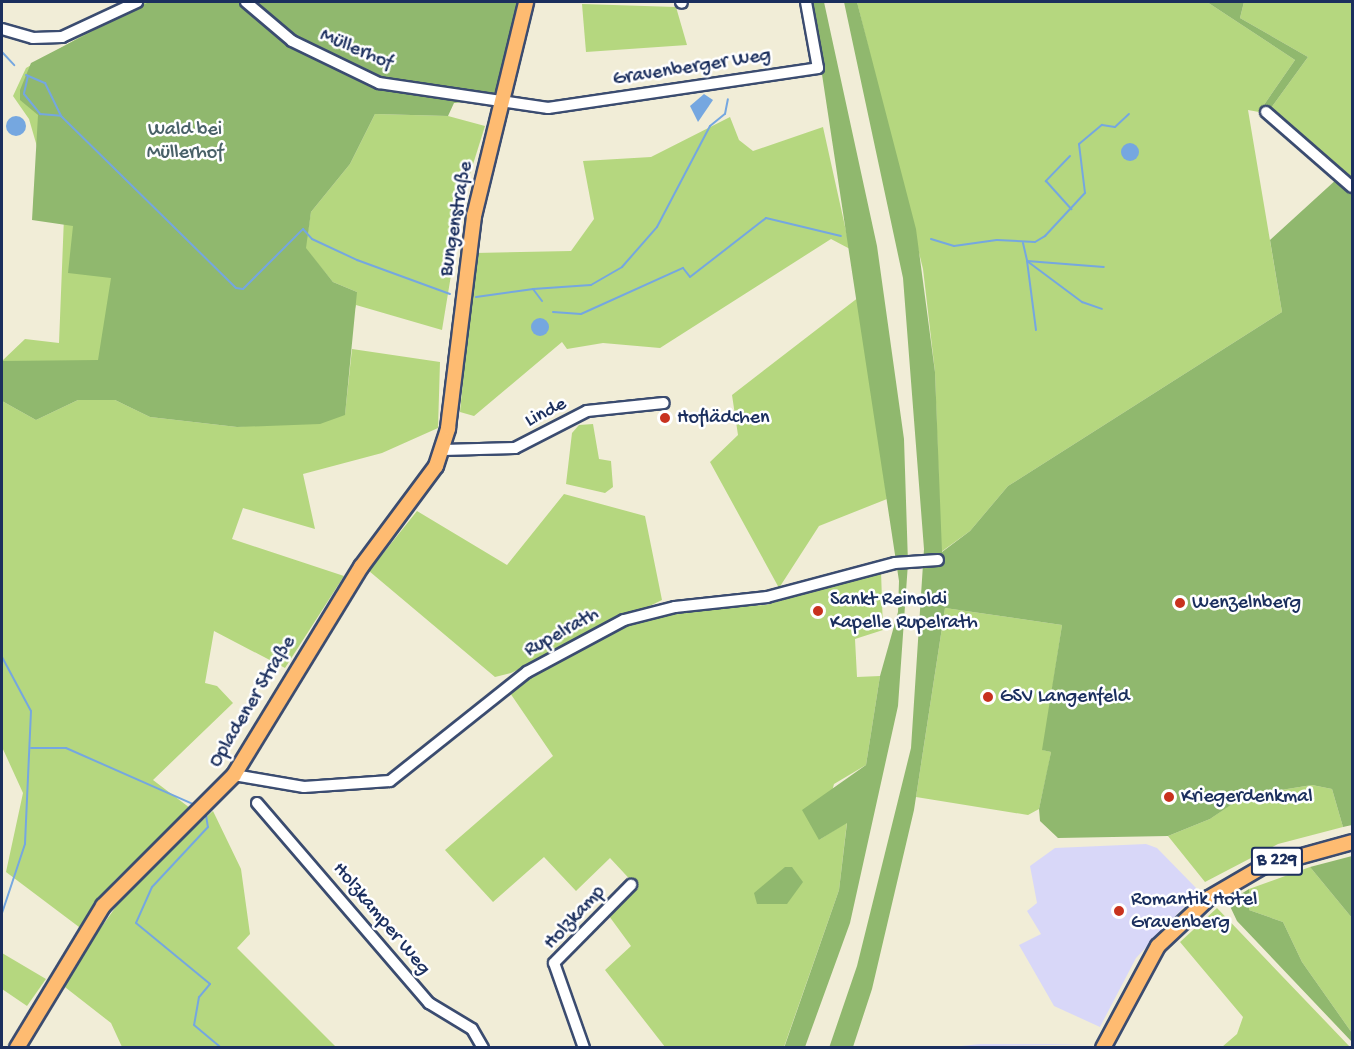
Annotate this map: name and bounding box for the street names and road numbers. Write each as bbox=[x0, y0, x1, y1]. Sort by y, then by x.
street label: Müllerhof bbox=[316, 24, 396, 76]
street label: Gravenberger Weg bbox=[611, 44, 773, 92]
street label: Bungenstraße bbox=[435, 160, 479, 278]
street label: Linde bbox=[521, 393, 571, 433]
street label: Rupelrath bbox=[521, 603, 603, 663]
street label: Opladener Straße bbox=[204, 632, 302, 772]
road number: B 229 bbox=[1250, 846, 1304, 876]
street label: Holzkamper Weg bbox=[327, 858, 435, 980]
street label: Holzkamp bbox=[539, 881, 611, 955]

